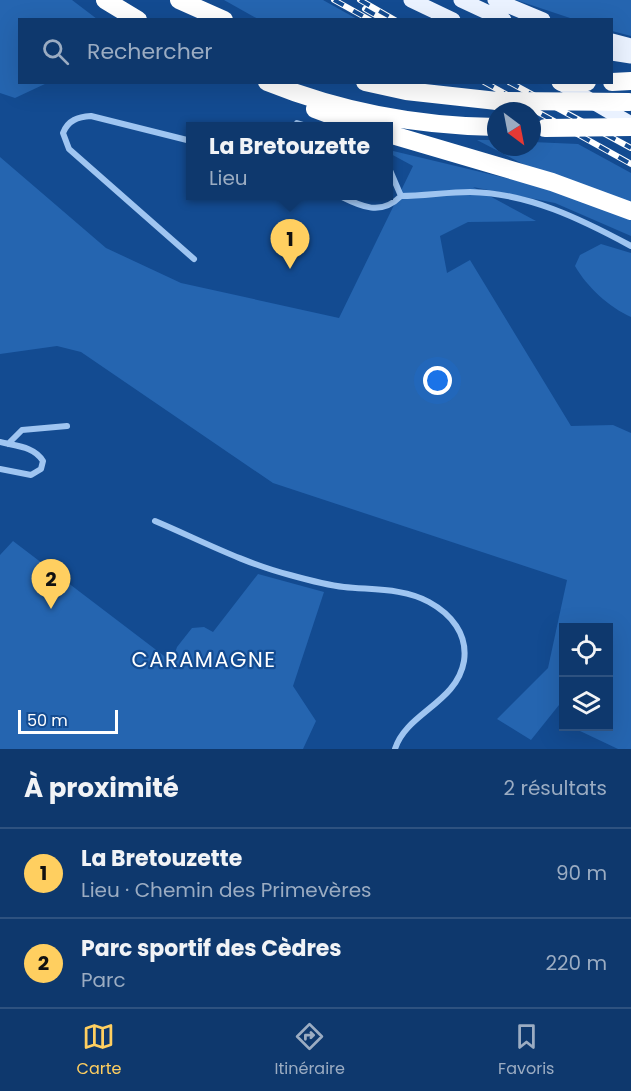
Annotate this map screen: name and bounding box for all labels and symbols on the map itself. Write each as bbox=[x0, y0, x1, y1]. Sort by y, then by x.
north arrow bbox=[487, 102, 541, 156]
pin: 1 bbox=[270, 220, 310, 269]
your location bbox=[423, 366, 452, 395]
pin: 2 bbox=[32, 560, 70, 609]
district label: CARAMAGNE bbox=[132, 645, 276, 674]
scale bar bbox=[18, 707, 118, 734]

